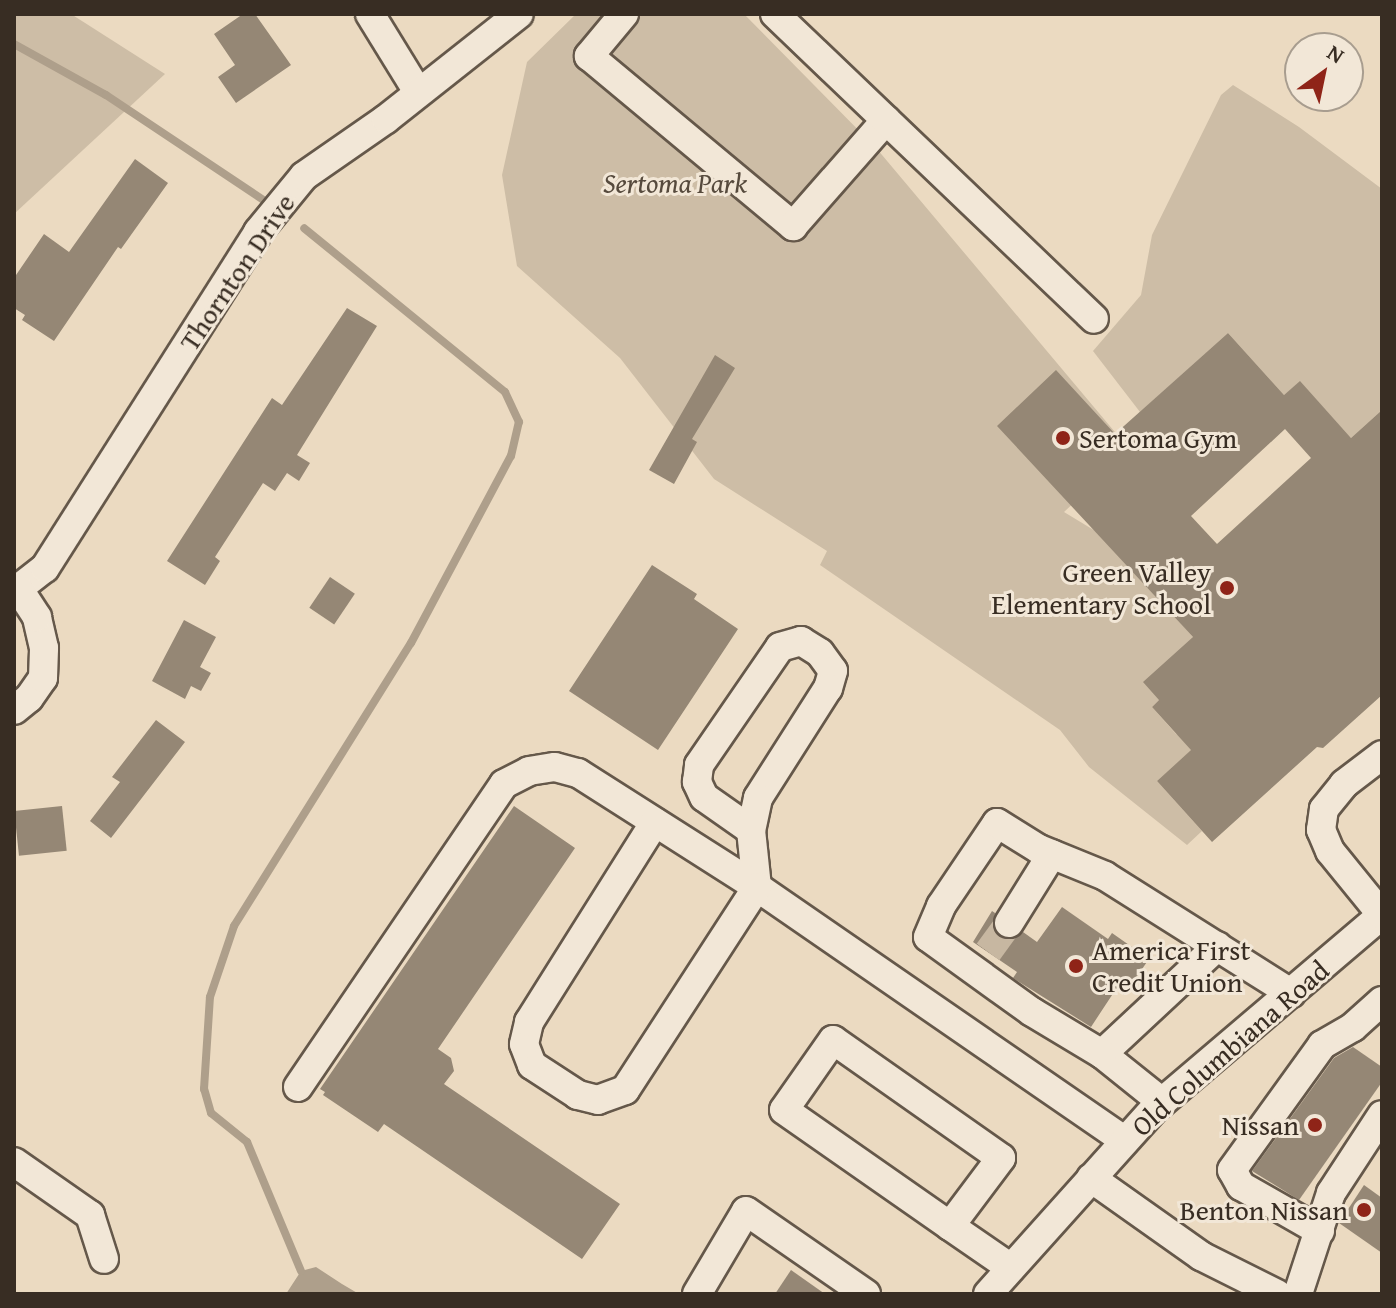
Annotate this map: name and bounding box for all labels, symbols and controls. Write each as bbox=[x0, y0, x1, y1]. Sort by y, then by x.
north arrow bbox=[1284, 32, 1364, 112]
text: N bbox=[1321, 36, 1351, 71]
park label: Sertoma Park bbox=[603, 166, 747, 200]
street label: Thornton Drive bbox=[172, 187, 302, 357]
place label: Sertoma Gym bbox=[1079, 421, 1237, 455]
marker: Sertoma Gym bbox=[1054, 429, 1072, 447]
place label: Green Valley Elementary School bbox=[992, 555, 1211, 621]
marker: Green Valley Elementary School bbox=[1218, 579, 1236, 597]
place label: America First Credit Union bbox=[1092, 933, 1250, 999]
street label: Old Columbiana Road bbox=[1124, 953, 1336, 1143]
marker: America First Credit Union bbox=[1067, 957, 1085, 975]
place label: Nissan bbox=[1222, 1108, 1299, 1142]
marker: Nissan bbox=[1306, 1116, 1324, 1134]
place label: Benton Nissan bbox=[1180, 1193, 1348, 1227]
marker: Benton Nissan bbox=[1355, 1201, 1373, 1219]

